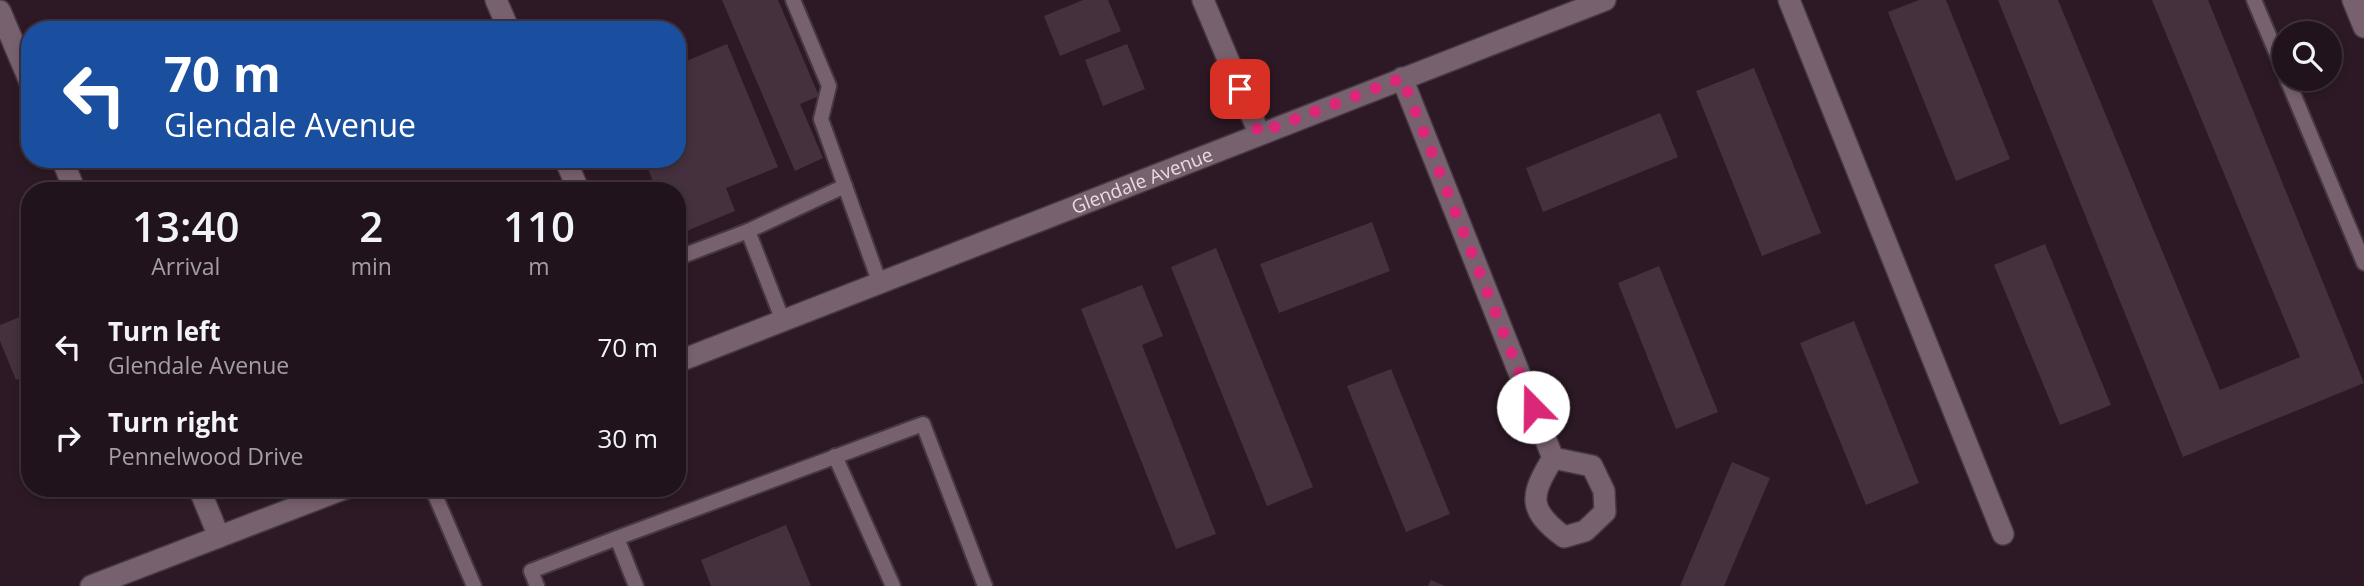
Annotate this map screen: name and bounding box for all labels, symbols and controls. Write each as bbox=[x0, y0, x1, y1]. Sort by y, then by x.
map controls bbox=[2272, 21, 2342, 91]
button: search bbox=[2272, 21, 2342, 91]
text: 70 m bbox=[164, 40, 281, 106]
icon: left bbox=[49, 49, 140, 140]
pin bbox=[1210, 59, 1270, 119]
icon: arrive bbox=[1221, 70, 1259, 108]
text: Glendale Avenue bbox=[164, 103, 416, 146]
street label: Glendale Avenue bbox=[1067, 141, 1216, 220]
text: 13:40 bbox=[132, 197, 240, 254]
text: 2 bbox=[359, 197, 383, 254]
text: 110 bbox=[503, 197, 575, 254]
text: Arrival bbox=[151, 250, 220, 282]
text: min bbox=[351, 250, 392, 282]
text: m bbox=[528, 250, 550, 282]
text: Turn left bbox=[108, 313, 220, 349]
icon: left bbox=[49, 328, 87, 366]
text: 70 m bbox=[597, 329, 658, 365]
text: Glendale Avenue bbox=[108, 349, 289, 381]
position arrow bbox=[1496, 370, 1570, 444]
text: Turn right bbox=[108, 404, 239, 440]
icon: right bbox=[49, 419, 87, 457]
text: 30 m bbox=[597, 420, 658, 456]
text: Pennelwood Drive bbox=[108, 440, 304, 472]

